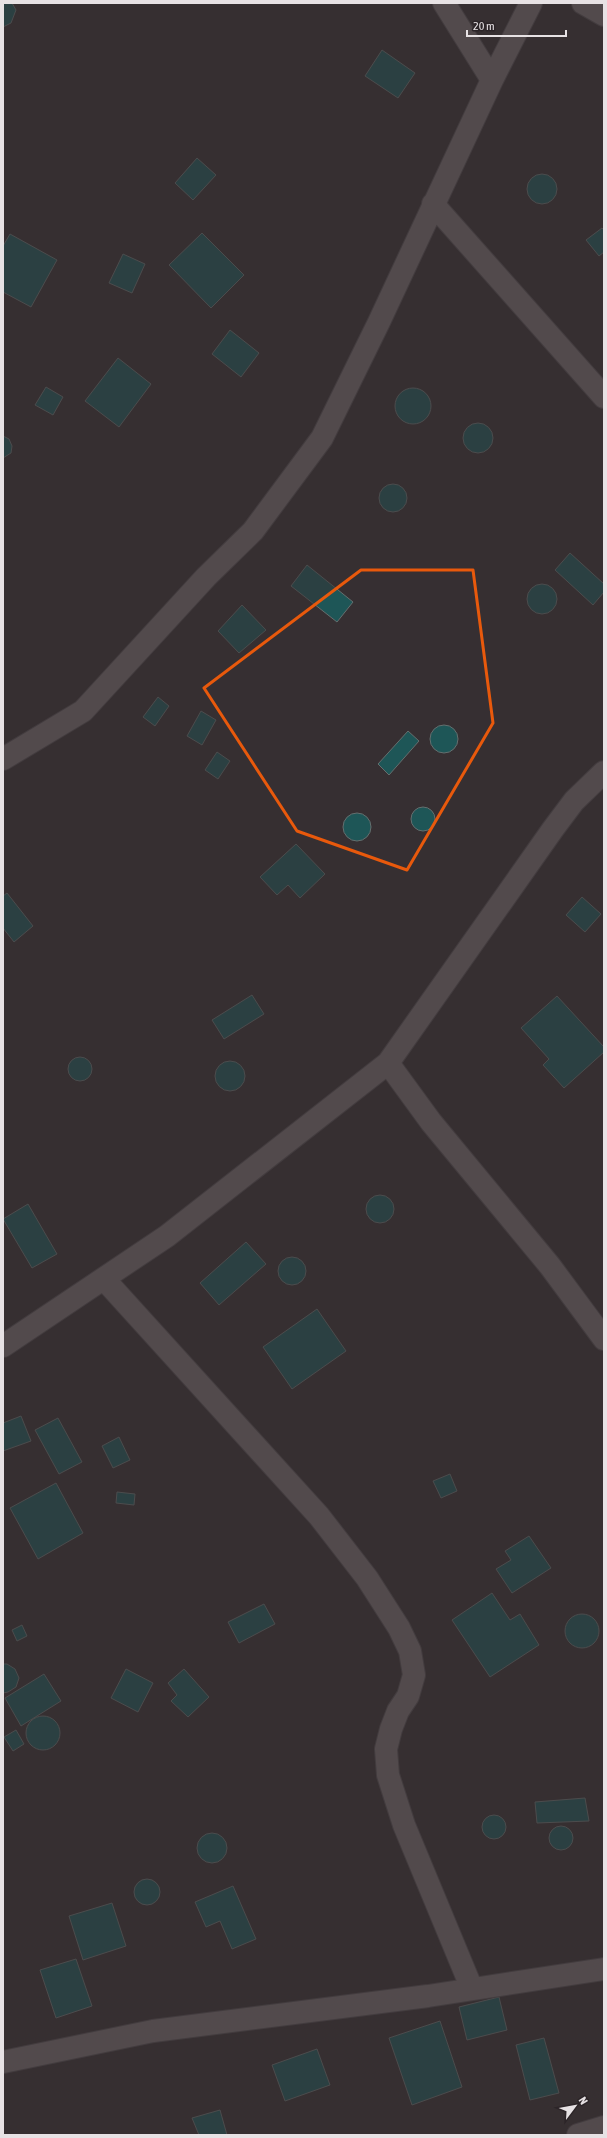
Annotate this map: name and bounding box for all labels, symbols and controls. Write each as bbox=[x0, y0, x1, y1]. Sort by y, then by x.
scale bar bbox=[467, 12, 566, 38]
text: 20 m bbox=[473, 19, 495, 33]
north arrow bbox=[555, 2086, 595, 2126]
text: N bbox=[577, 2095, 590, 2107]

